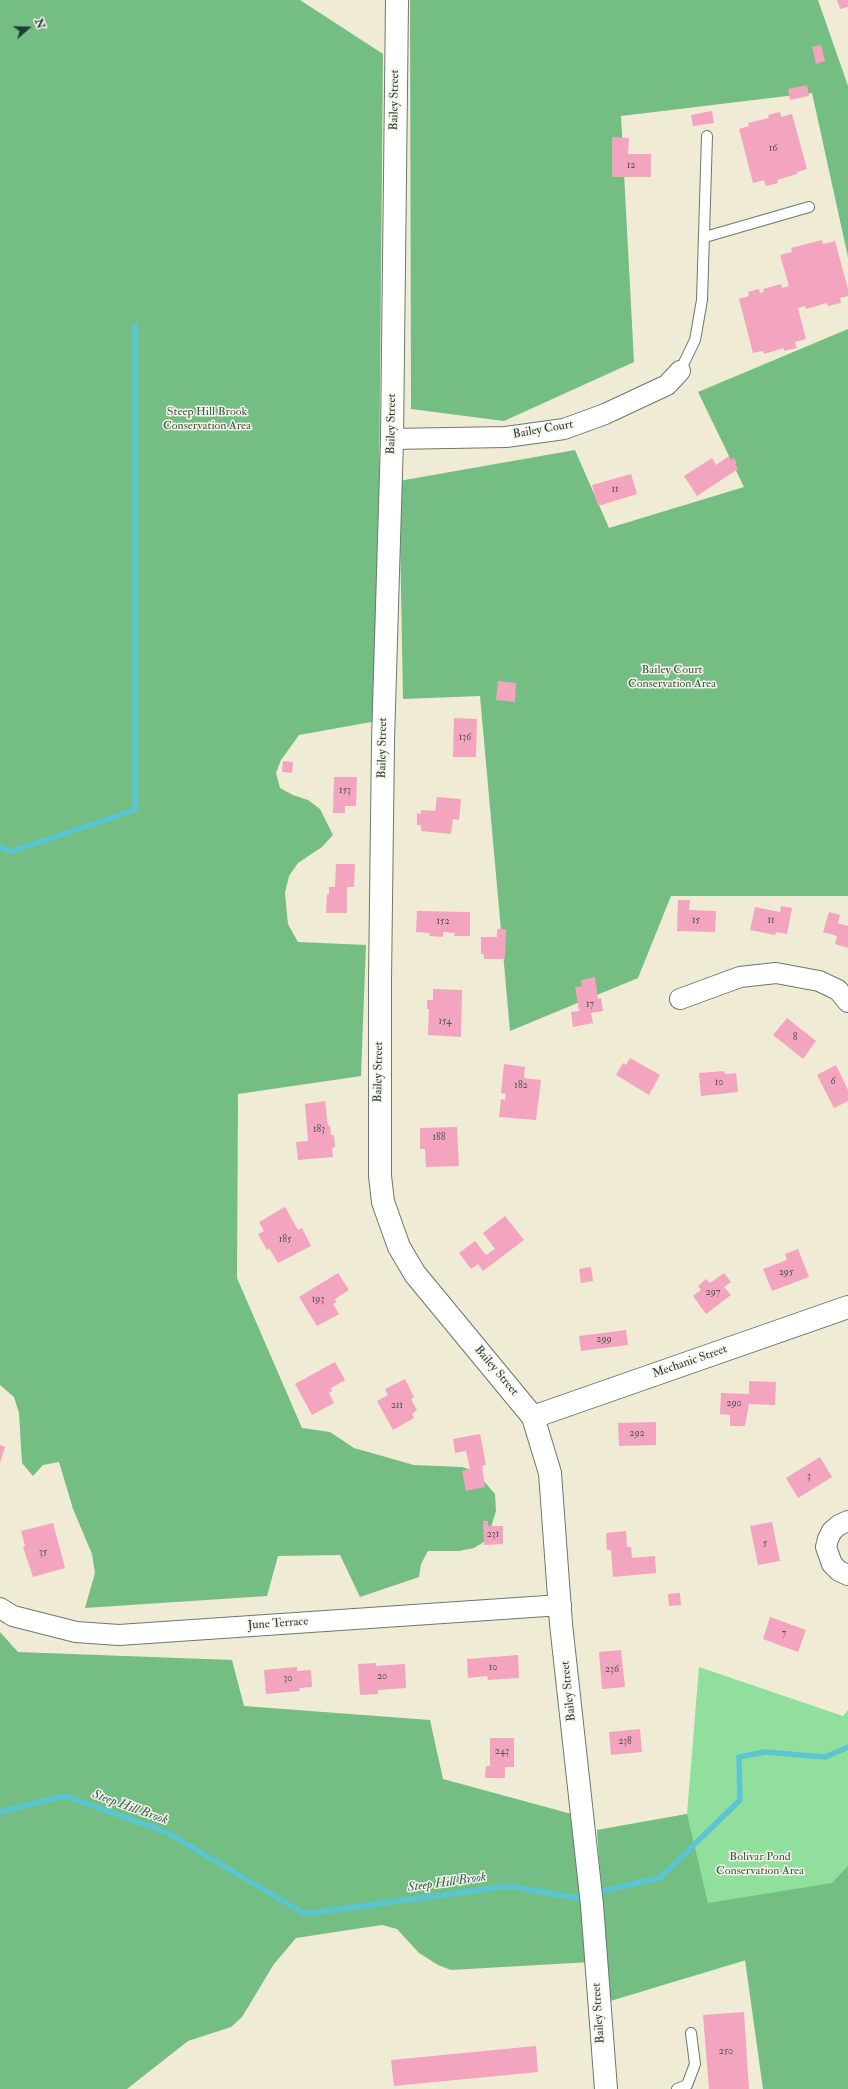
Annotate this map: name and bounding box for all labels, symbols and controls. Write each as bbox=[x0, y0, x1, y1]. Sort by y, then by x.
north arrow bbox=[8, 8, 48, 48]
text: N bbox=[32, 17, 48, 31]
street label: Bailey Street bbox=[387, 69, 403, 131]
house number: 16 bbox=[769, 143, 777, 155]
house number: 12 bbox=[627, 160, 635, 172]
street label: Bailey Street bbox=[384, 393, 400, 455]
park label: Steep Hill Brook Conservation Area bbox=[163, 405, 251, 433]
street label: Bailey Court bbox=[512, 418, 574, 442]
house number: 11 bbox=[611, 484, 619, 496]
park label: Bailey Court Conservation Area bbox=[628, 663, 716, 691]
street label: Bailey Street bbox=[375, 717, 391, 779]
house number: 136 bbox=[459, 732, 471, 744]
house number: 153 bbox=[339, 785, 351, 797]
house number: 15 bbox=[692, 915, 700, 927]
house number: 11 bbox=[767, 915, 775, 927]
house number: 152 bbox=[437, 916, 449, 928]
house number: 17 bbox=[586, 999, 594, 1011]
house number: 154 bbox=[438, 1016, 452, 1028]
house number: 8 bbox=[793, 1032, 797, 1044]
street label: Bailey Street bbox=[371, 1041, 387, 1103]
house number: 6 bbox=[830, 1076, 836, 1088]
house number: 10 bbox=[715, 1077, 723, 1089]
house number: 182 bbox=[514, 1080, 528, 1092]
house number: 183 bbox=[313, 1124, 325, 1136]
house number: 188 bbox=[433, 1132, 445, 1144]
house number: 185 bbox=[279, 1234, 291, 1246]
house number: 295 bbox=[779, 1267, 793, 1279]
house number: 297 bbox=[706, 1287, 720, 1299]
house number: 193 bbox=[312, 1294, 324, 1306]
house number: 299 bbox=[596, 1334, 612, 1346]
street label: Mechanic Street bbox=[651, 1342, 729, 1382]
street label: Bailey Street bbox=[471, 1343, 521, 1399]
house number: 290 bbox=[726, 1398, 742, 1410]
house number: 211 bbox=[391, 1400, 403, 1412]
house number: 292 bbox=[629, 1428, 645, 1440]
house number: 3 bbox=[807, 1471, 811, 1483]
house number: 231 bbox=[487, 1529, 499, 1541]
house number: 5 bbox=[763, 1538, 767, 1550]
house number: 35 bbox=[39, 1547, 47, 1559]
street label: June Terrace bbox=[247, 1615, 309, 1633]
house number: 7 bbox=[782, 1628, 786, 1640]
street label: Bailey Street bbox=[559, 1660, 579, 1722]
house number: 10 bbox=[489, 1662, 497, 1674]
house number: 236 bbox=[605, 1664, 619, 1676]
house number: 20 bbox=[377, 1671, 387, 1683]
house number: 30 bbox=[284, 1673, 292, 1685]
house number: 238 bbox=[618, 1736, 632, 1748]
house number: 243 bbox=[495, 1746, 509, 1758]
water label: Steep Hill Brook bbox=[90, 1787, 170, 1829]
park label: Bolivar Pond Conservation Area bbox=[716, 1850, 804, 1878]
water label: Steep Hill Brook bbox=[407, 1870, 487, 1896]
street label: Bailey Street bbox=[590, 1982, 608, 2044]
house number: 250 bbox=[719, 2046, 733, 2058]

